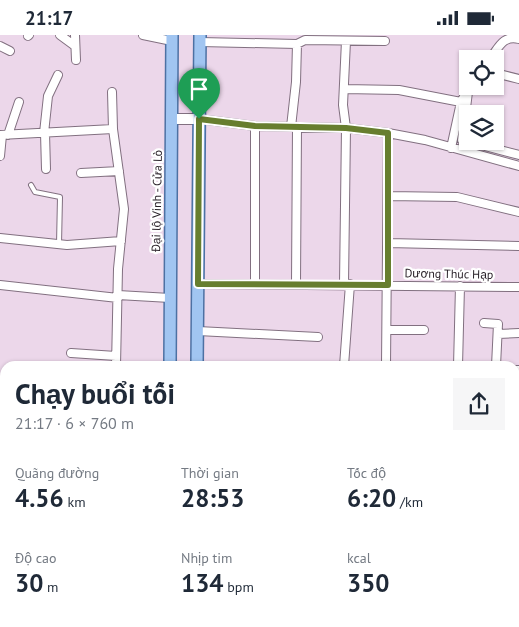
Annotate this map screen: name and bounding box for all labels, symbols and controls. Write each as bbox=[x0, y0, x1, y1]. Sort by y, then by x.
text: 21:17 bbox=[25, 6, 73, 30]
map controls bbox=[459, 50, 504, 150]
button: locate bbox=[459, 50, 504, 95]
pin bbox=[178, 68, 220, 119]
icon: arrive bbox=[185, 75, 213, 103]
button: layers bbox=[459, 105, 504, 150]
street label: Đại lộ Vinh - Cửa Lò bbox=[148, 150, 165, 253]
street label: Dương Thúc Hạp bbox=[404, 265, 494, 282]
text: Chạy buổi tối bbox=[15, 375, 175, 412]
button: share bbox=[453, 378, 505, 430]
text: 21:17 · 6 × 760 m bbox=[15, 413, 134, 433]
text: Quãng đường bbox=[15, 464, 99, 482]
text: Thời gian bbox=[181, 464, 239, 482]
text: Tốc độ bbox=[347, 464, 386, 482]
text: 4.56 bbox=[15, 482, 64, 514]
text: 28:53 bbox=[181, 482, 244, 514]
text: 6:20 bbox=[347, 482, 396, 514]
text: km bbox=[64, 493, 86, 511]
text: /km bbox=[396, 493, 423, 511]
text: Độ cao bbox=[15, 549, 57, 567]
text: Nhịp tim bbox=[181, 549, 232, 567]
text: kcal bbox=[347, 549, 371, 567]
text: 30 bbox=[15, 567, 43, 599]
text: 134 bbox=[181, 567, 224, 599]
text: 350 bbox=[347, 567, 390, 599]
text: m bbox=[43, 578, 58, 596]
text: bpm bbox=[224, 578, 254, 596]

